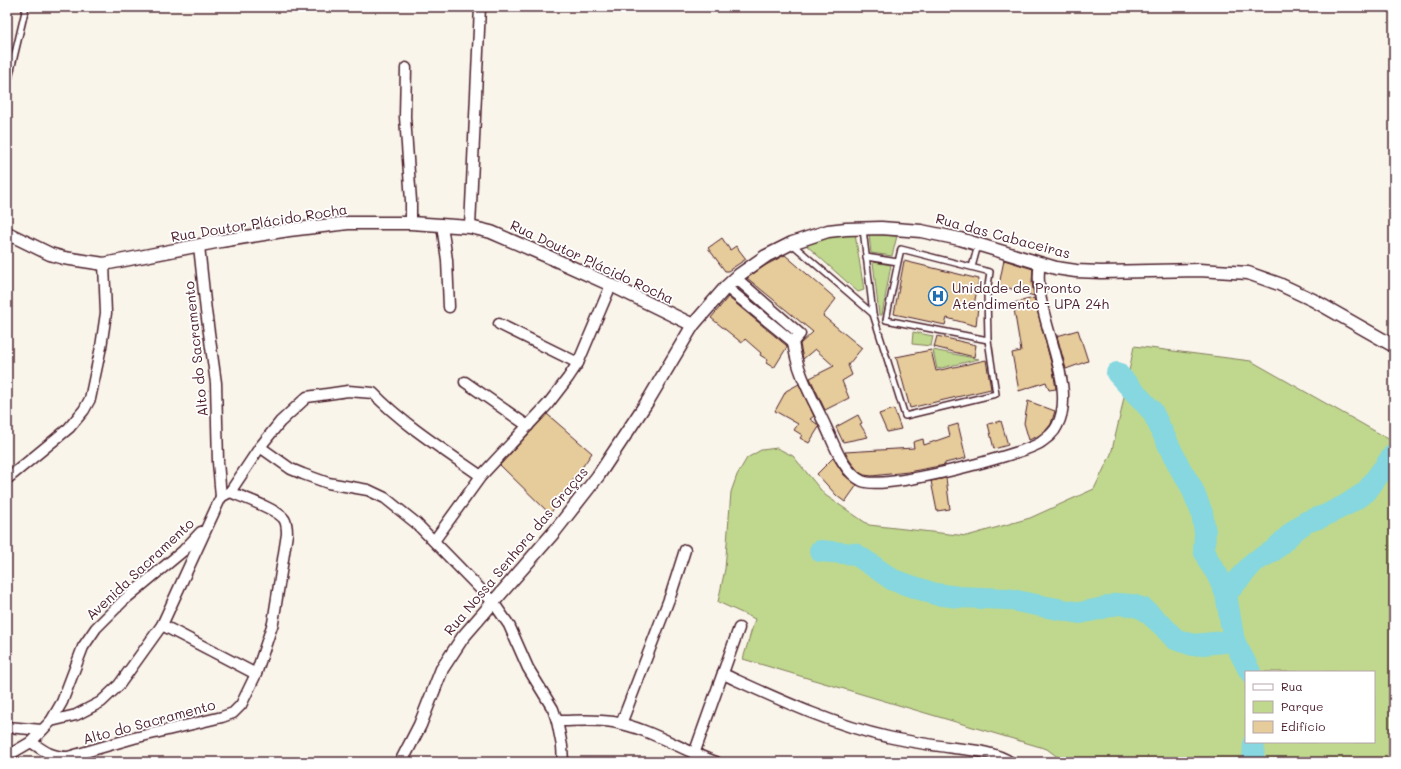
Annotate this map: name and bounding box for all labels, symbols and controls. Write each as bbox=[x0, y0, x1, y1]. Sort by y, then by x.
street label: Rua Doutor Plácido Rocha bbox=[169, 199, 349, 246]
street label: Rua das Cabaceiras bbox=[934, 208, 1073, 263]
street label: Rua Doutor Plácido Rocha bbox=[507, 215, 677, 308]
place label: Unidade de Pronto Atendimento - UPA 24h bbox=[952, 278, 1109, 313]
street label: Alto do Sacramento bbox=[179, 280, 212, 418]
hospital icon: Unidade de Pronto Atendimento - UPA 24h bbox=[927, 285, 949, 307]
street label: Rua Nossa Senhora das Graças bbox=[439, 462, 592, 639]
street label: Avenida Sacramento bbox=[82, 514, 198, 624]
legend bbox=[1245, 671, 1375, 743]
text: Rua bbox=[1281, 678, 1303, 694]
street label: Alto do Sacramento bbox=[81, 695, 217, 748]
text: Parque bbox=[1281, 698, 1324, 714]
text: Edifício bbox=[1281, 718, 1325, 734]

